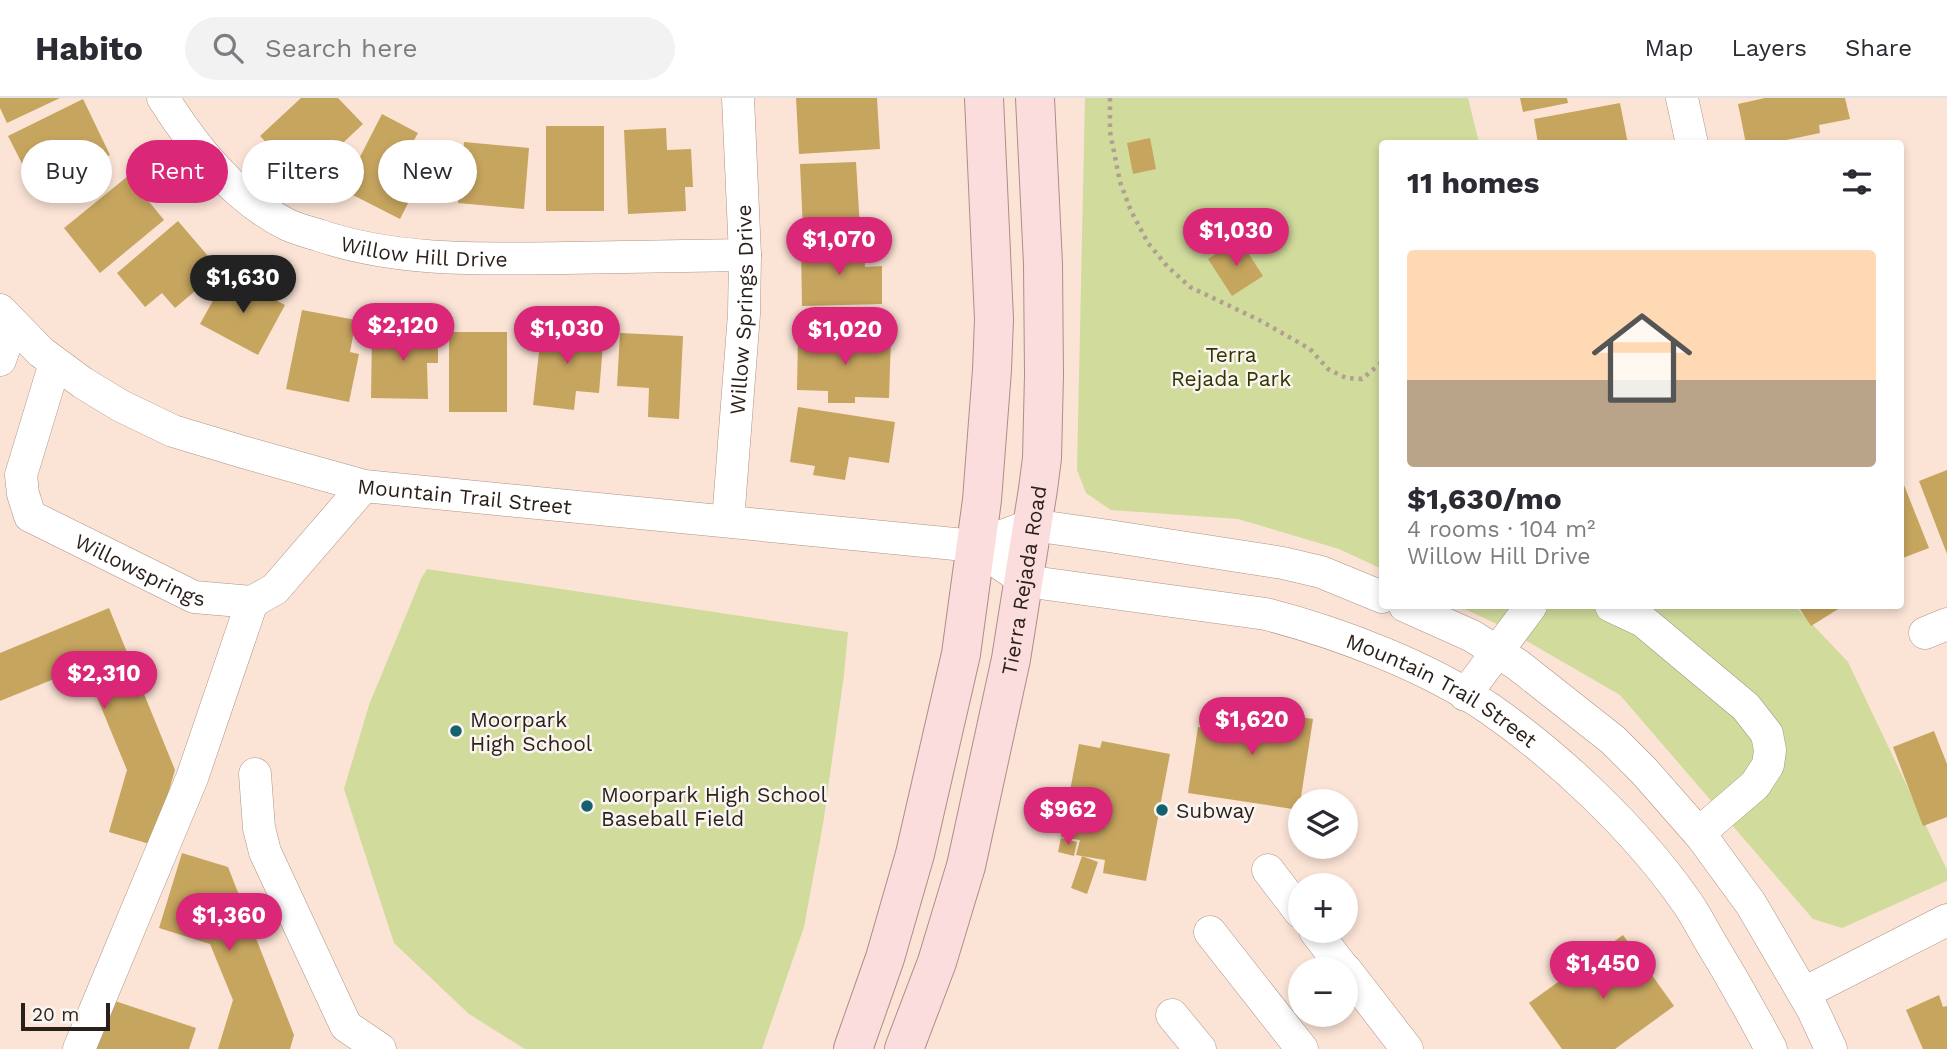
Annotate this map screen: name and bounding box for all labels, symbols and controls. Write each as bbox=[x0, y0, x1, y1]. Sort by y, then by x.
search box bbox=[185, 17, 675, 80]
text: Habito bbox=[35, 29, 143, 68]
icon: search bbox=[209, 29, 247, 67]
text: Search here bbox=[265, 33, 417, 63]
text: Map bbox=[1645, 34, 1693, 62]
text: Layers bbox=[1731, 34, 1807, 62]
text: Share bbox=[1845, 34, 1912, 62]
chip: Buy bbox=[21, 140, 112, 203]
chip: Rent bbox=[126, 140, 228, 203]
chip: Filters bbox=[242, 140, 364, 203]
chip: New bbox=[378, 140, 477, 203]
icon: filters bbox=[1838, 163, 1876, 201]
text: 11 homes bbox=[1407, 165, 1540, 200]
street label: Willow Springs Drive bbox=[724, 204, 758, 416]
pin: $1,030 bbox=[1179, 208, 1293, 268]
text: $1,030 bbox=[1199, 217, 1273, 244]
pin: $1,070 bbox=[782, 218, 896, 277]
text: $1,070 bbox=[802, 226, 876, 253]
street label: Willow Hill Drive bbox=[338, 230, 508, 271]
pin: $1,630 bbox=[186, 256, 300, 315]
text: $1,630 bbox=[206, 264, 280, 291]
icon: home bbox=[1579, 295, 1705, 421]
pin: $2,120 bbox=[346, 303, 460, 363]
pin: $1,030 bbox=[510, 306, 624, 366]
pin: $1,020 bbox=[788, 308, 902, 367]
text: $2,120 bbox=[367, 312, 439, 339]
text: $1,030 bbox=[530, 315, 604, 342]
text: $1,020 bbox=[808, 316, 882, 343]
park label: Terra Rejada Park bbox=[1171, 342, 1291, 391]
street label: Mountain Trail Street bbox=[356, 473, 573, 519]
text: $1,630/mo bbox=[1407, 481, 1562, 516]
street label: Tierra Rejada Road bbox=[995, 483, 1051, 677]
text: 4 rooms · 104 m² bbox=[1407, 516, 1595, 543]
street label: Willowsprings bbox=[71, 528, 206, 610]
text: Willow Hill Drive bbox=[1407, 543, 1591, 570]
street label: Mountain Trail Street bbox=[1343, 627, 1543, 752]
pin: $2,310 bbox=[47, 652, 161, 711]
text: $2,310 bbox=[67, 660, 141, 687]
pin: $1,620 bbox=[1195, 698, 1309, 757]
text: $1,620 bbox=[1215, 706, 1289, 733]
place label: Moorpark High School bbox=[470, 707, 593, 756]
marker: Moorpark High School bbox=[448, 723, 464, 739]
place label: Moorpark High School Baseball Field bbox=[601, 782, 828, 831]
pin: $962 bbox=[1027, 788, 1109, 847]
map controls bbox=[1288, 789, 1358, 1027]
button: layers bbox=[1288, 789, 1358, 859]
text: $962 bbox=[1040, 796, 1096, 823]
marker: Moorpark High School Baseball Field bbox=[579, 798, 595, 814]
place label: Subway bbox=[1176, 798, 1255, 823]
marker: Subway bbox=[1154, 802, 1170, 818]
button: + bbox=[1288, 873, 1358, 943]
pin: $1,360 bbox=[172, 894, 286, 953]
text: $1,360 bbox=[192, 902, 266, 929]
pin: $1,450 bbox=[1546, 942, 1660, 1001]
text: $1,450 bbox=[1566, 950, 1640, 977]
button: − bbox=[1288, 957, 1358, 1027]
scale bar bbox=[21, 1000, 110, 1032]
text: 20 m bbox=[32, 1003, 79, 1026]

